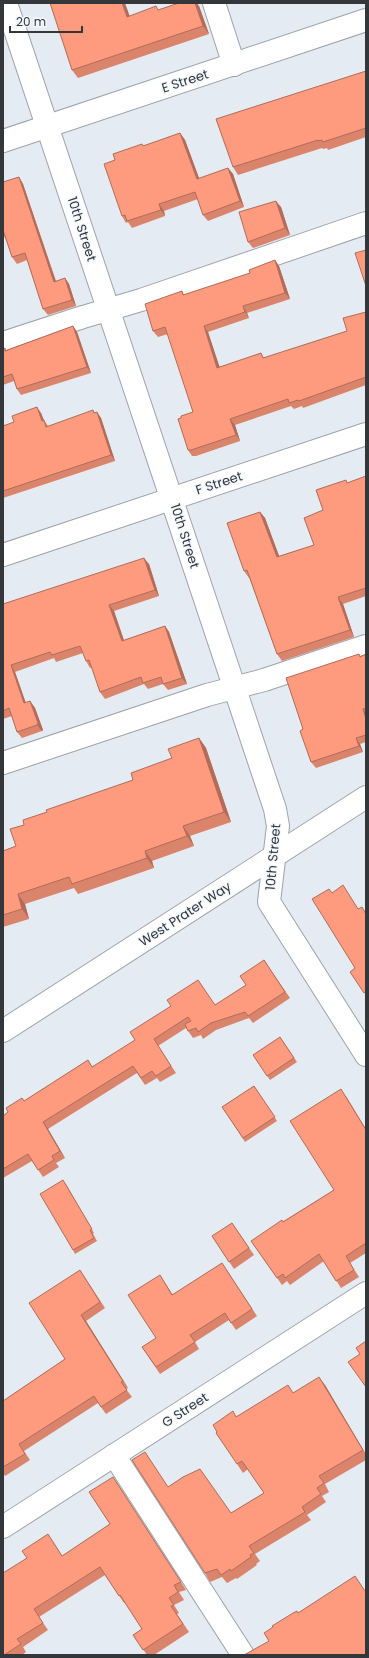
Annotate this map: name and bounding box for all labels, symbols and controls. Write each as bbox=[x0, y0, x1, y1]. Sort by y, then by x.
scale bar bbox=[10, 8, 82, 34]
text: 20 m bbox=[16, 13, 46, 30]
street label: E Street bbox=[159, 64, 211, 97]
street label: 10th Street bbox=[63, 194, 101, 264]
street label: F Street bbox=[193, 466, 245, 499]
street label: 10th Street bbox=[166, 501, 204, 571]
street label: 10th Street bbox=[261, 823, 285, 891]
street label: West Prater Way bbox=[135, 877, 236, 951]
street label: G Street bbox=[158, 1388, 212, 1432]

